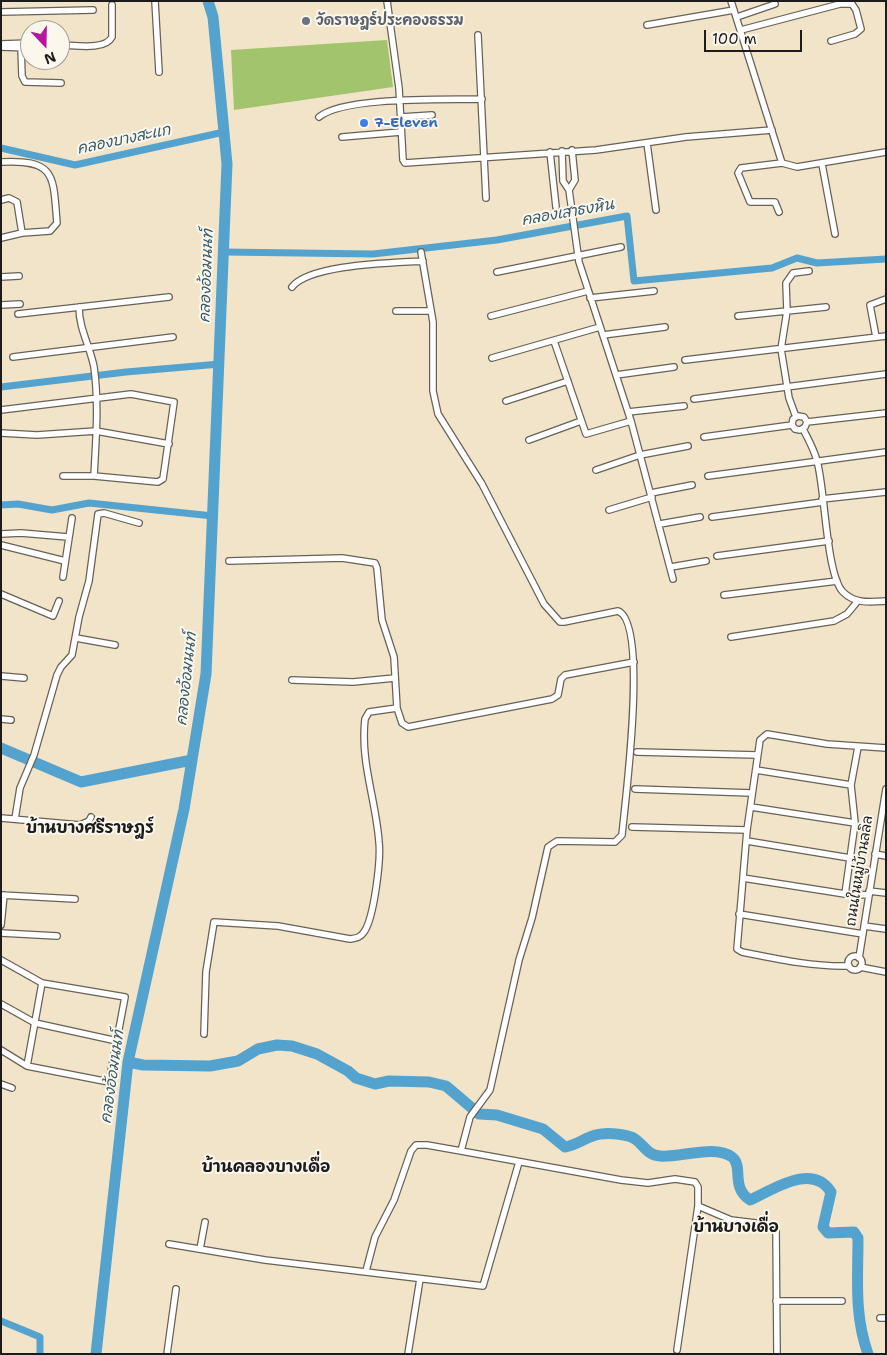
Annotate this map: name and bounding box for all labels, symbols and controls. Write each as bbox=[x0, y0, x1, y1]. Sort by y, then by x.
place label: วัดราษฎร์ประคองธรรม bbox=[316, 13, 464, 29]
marker: วัดราษฎร์ประคองธรรม bbox=[300, 15, 312, 27]
north arrow bbox=[20, 20, 70, 70]
scale bar bbox=[707, 20, 804, 52]
text: 100 m bbox=[712, 29, 757, 49]
text: N bbox=[42, 48, 58, 68]
place label: 7-Eleven bbox=[374, 115, 438, 131]
marker: 7-Eleven bbox=[358, 117, 370, 129]
water label: คลองบางสะแก bbox=[76, 121, 172, 159]
water label: คลองเสาธงหิน bbox=[520, 196, 616, 230]
water label: คลองอ้อมนนท์ bbox=[196, 229, 218, 323]
water label: คลองอ้อมนนท์ bbox=[173, 631, 201, 727]
street label: ถนนในหมู่บ้านลลิล bbox=[843, 815, 877, 927]
district label: บ้านบางศรีราษฎร์ bbox=[26, 819, 154, 839]
water label: คลองอ้อมนนท์ bbox=[98, 1029, 128, 1125]
district label: บ้านคลองบางเดื่อ bbox=[202, 1158, 330, 1178]
district label: บ้านบางเดื่อ bbox=[693, 1218, 779, 1238]

